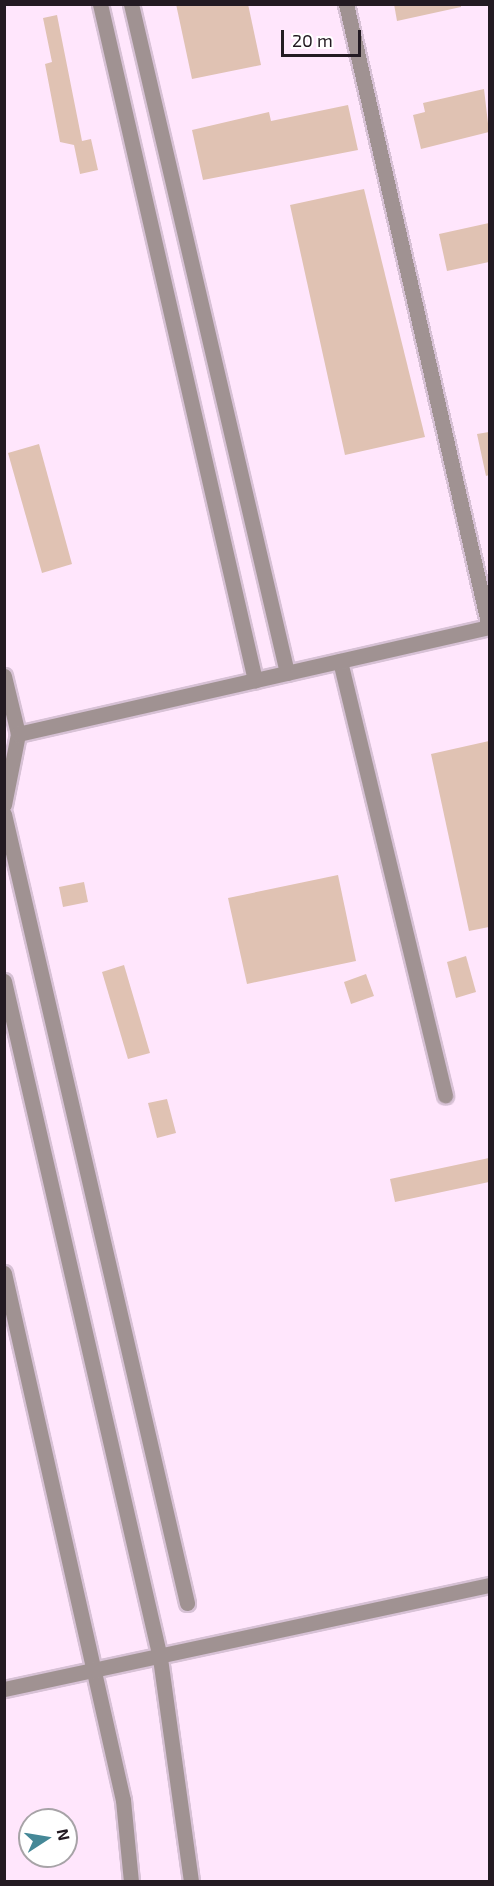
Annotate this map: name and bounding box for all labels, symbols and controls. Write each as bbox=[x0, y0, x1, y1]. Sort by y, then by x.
scale bar bbox=[284, 18, 364, 56]
text: 20 m bbox=[292, 29, 333, 51]
north arrow bbox=[18, 1808, 78, 1868]
text: N bbox=[54, 1827, 75, 1842]

